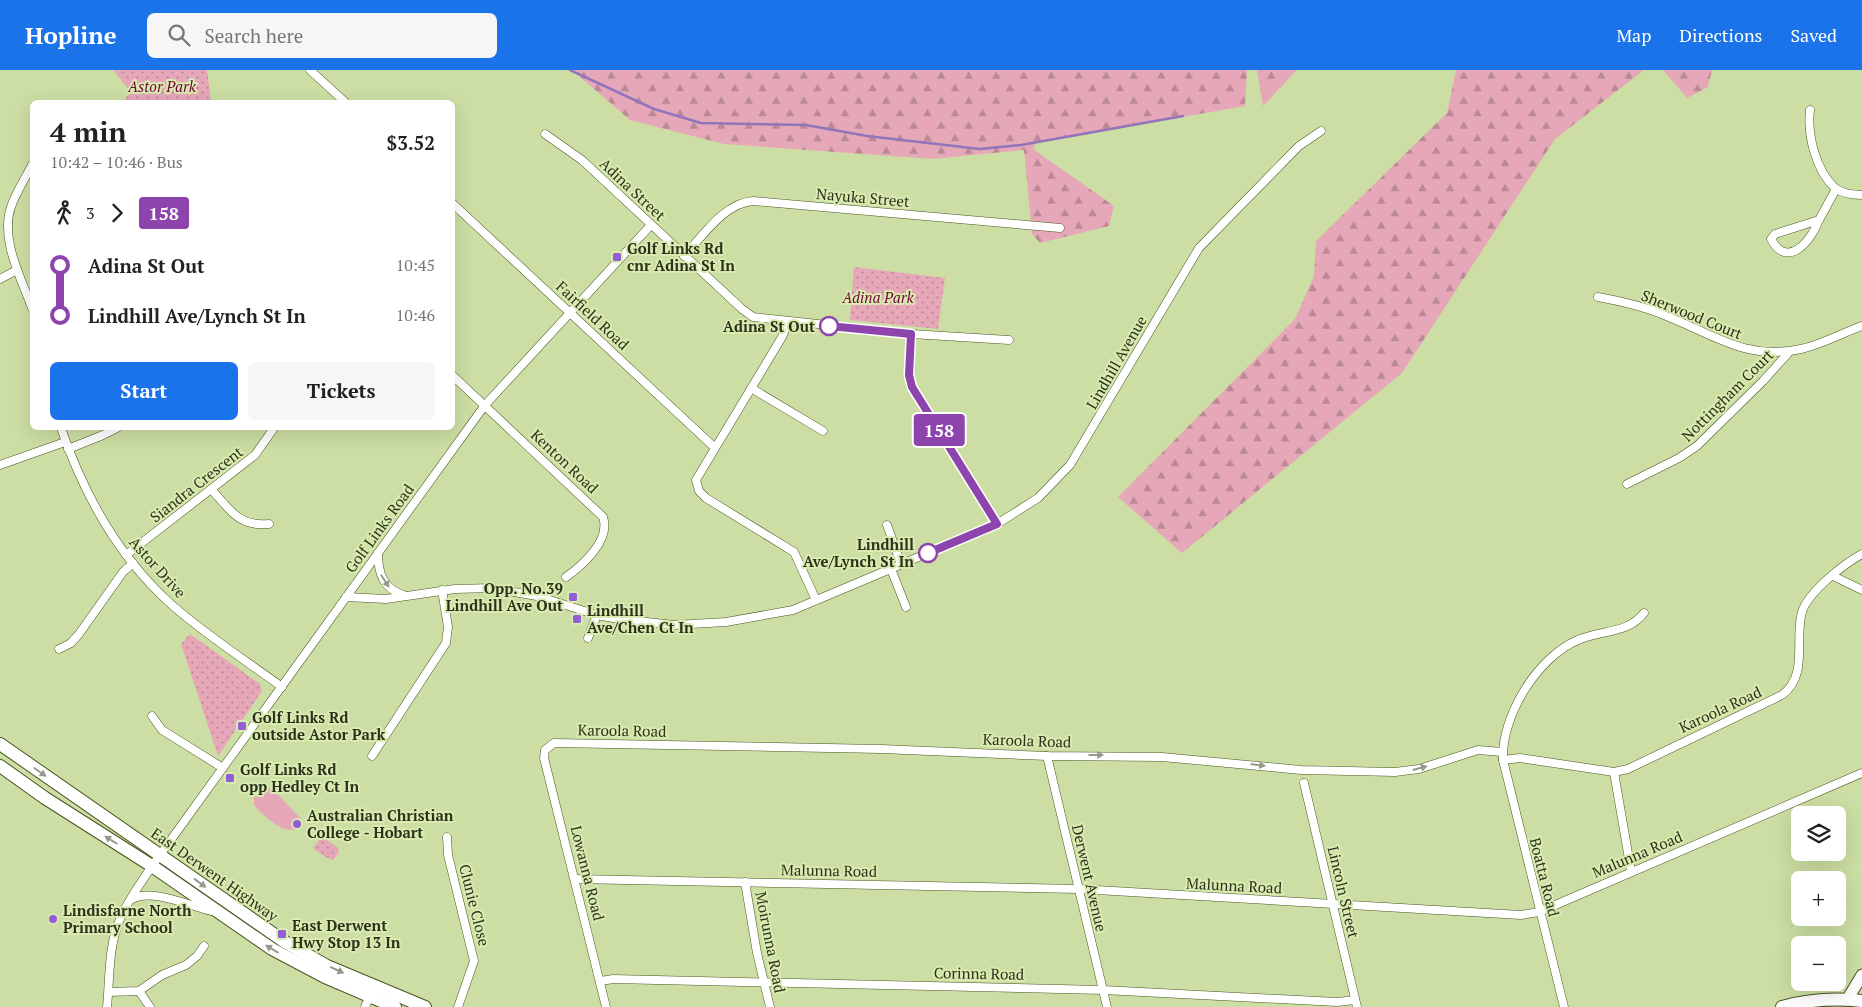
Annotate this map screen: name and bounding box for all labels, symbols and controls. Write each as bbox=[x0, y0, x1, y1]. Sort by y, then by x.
search box bbox=[147, 13, 497, 58]
text: Hopline bbox=[25, 19, 117, 51]
icon: search bbox=[165, 21, 193, 49]
text: Search here bbox=[205, 23, 303, 48]
text: Map bbox=[1616, 23, 1651, 47]
text: Directions bbox=[1679, 23, 1762, 47]
text: Saved bbox=[1790, 23, 1837, 47]
park label: Astor Park bbox=[127, 76, 197, 96]
text: 4 min bbox=[50, 113, 127, 150]
text: $3.52 bbox=[386, 130, 435, 155]
text: 10:42 – 10:46 · Bus bbox=[50, 151, 183, 173]
street label: Adina Street bbox=[596, 153, 671, 225]
street label: Nayuka Street bbox=[815, 183, 911, 211]
icon: walk bbox=[50, 199, 78, 227]
icon: forward bbox=[103, 199, 131, 227]
text: 158 bbox=[149, 201, 179, 225]
text: 3 bbox=[86, 202, 95, 224]
place label: Golf Links Rd cnr Adina St In bbox=[627, 238, 735, 275]
marker: Golf Links Rd cnr Adina St In bbox=[611, 251, 623, 263]
text: Adina St Out bbox=[88, 253, 205, 278]
text: 10:45 bbox=[396, 254, 435, 276]
street label: Fairfield Road bbox=[552, 276, 634, 354]
street label: Sherwood Court bbox=[1639, 285, 1746, 344]
park label: Adina Park bbox=[841, 287, 915, 307]
text: Lindhill Ave/Lynch St In bbox=[88, 303, 306, 328]
text: 10:46 bbox=[396, 304, 435, 326]
street label: Lindhill Avenue bbox=[1081, 312, 1151, 412]
place label: Adina St Out bbox=[723, 316, 815, 336]
marker: Adina St Out bbox=[819, 316, 839, 336]
street label: Nottingham Court bbox=[1677, 344, 1778, 445]
button: Start bbox=[50, 362, 238, 420]
button: Tickets bbox=[248, 362, 435, 420]
line badge: 158 bbox=[910, 414, 968, 446]
text: 158 bbox=[924, 418, 954, 442]
street label: Kenton Road bbox=[527, 425, 603, 497]
street label: Siandra Crescent bbox=[145, 441, 247, 527]
street label: Golf Links Road bbox=[340, 480, 418, 576]
street label: Astor Drive bbox=[125, 532, 191, 602]
place label: Lindhill Ave/Lynch St In bbox=[803, 534, 914, 571]
marker: Lindhill Ave/Lynch St In bbox=[918, 543, 938, 563]
one-way arrow bbox=[380, 574, 390, 588]
place label: Opp. No.39 Lindhill Ave Out bbox=[446, 578, 563, 615]
marker: Opp. No.39 Lindhill Ave Out bbox=[567, 591, 579, 603]
place label: Lindhill Ave/Chen Ct In bbox=[587, 600, 694, 637]
marker: Lindhill Ave/Chen Ct In bbox=[571, 613, 583, 625]
street label: Karoola Road bbox=[1676, 681, 1764, 737]
place label: Golf Links Rd outside Astor Park bbox=[252, 707, 385, 744]
street label: Karoola Road bbox=[577, 719, 667, 741]
marker: Golf Links Rd outside Astor Park bbox=[236, 720, 248, 732]
street label: Karoola Road bbox=[982, 728, 1072, 752]
one-way arrow bbox=[1088, 751, 1104, 759]
place label: Golf Links Rd opp Hedley Ct In bbox=[240, 759, 360, 796]
one-way arrow bbox=[1250, 761, 1266, 769]
one-way arrow bbox=[1412, 764, 1427, 772]
one-way arrow bbox=[33, 767, 46, 778]
marker: Golf Links Rd opp Hedley Ct In bbox=[224, 772, 236, 784]
place label: Australian Christian College - Hobart bbox=[307, 805, 454, 842]
map controls bbox=[1791, 806, 1846, 991]
button: layers bbox=[1791, 806, 1846, 861]
marker: Australian Christian College - Hobart bbox=[291, 818, 303, 830]
street label: Derwent Avenue bbox=[1068, 822, 1112, 934]
street label: East Derwent Highway bbox=[148, 823, 283, 926]
street label: Lowanna Road bbox=[567, 823, 609, 923]
street label: Malunna Road bbox=[1589, 826, 1685, 882]
one-way arrow bbox=[104, 835, 117, 844]
street label: Boatta Road bbox=[1526, 835, 1564, 919]
street label: Lincoln Street bbox=[1324, 844, 1364, 940]
street label: Malunna Road bbox=[781, 859, 877, 881]
street label: Clunie Close bbox=[455, 862, 495, 948]
button: + bbox=[1791, 871, 1846, 926]
street label: Malunna Road bbox=[1185, 872, 1283, 898]
one-way arrow bbox=[193, 878, 207, 888]
street label: Moirunna Road bbox=[751, 890, 791, 994]
place label: Lindisfarne North Primary School bbox=[63, 900, 192, 937]
marker: Lindisfarne North Primary School bbox=[47, 913, 59, 925]
place label: East Derwent Hwy Stop 13 In bbox=[292, 915, 401, 952]
marker: East Derwent Hwy Stop 13 In bbox=[276, 928, 288, 940]
button: − bbox=[1791, 936, 1846, 991]
one-way arrow bbox=[265, 944, 278, 953]
street label: Corinna Road bbox=[934, 962, 1024, 984]
one-way arrow bbox=[330, 967, 344, 975]

